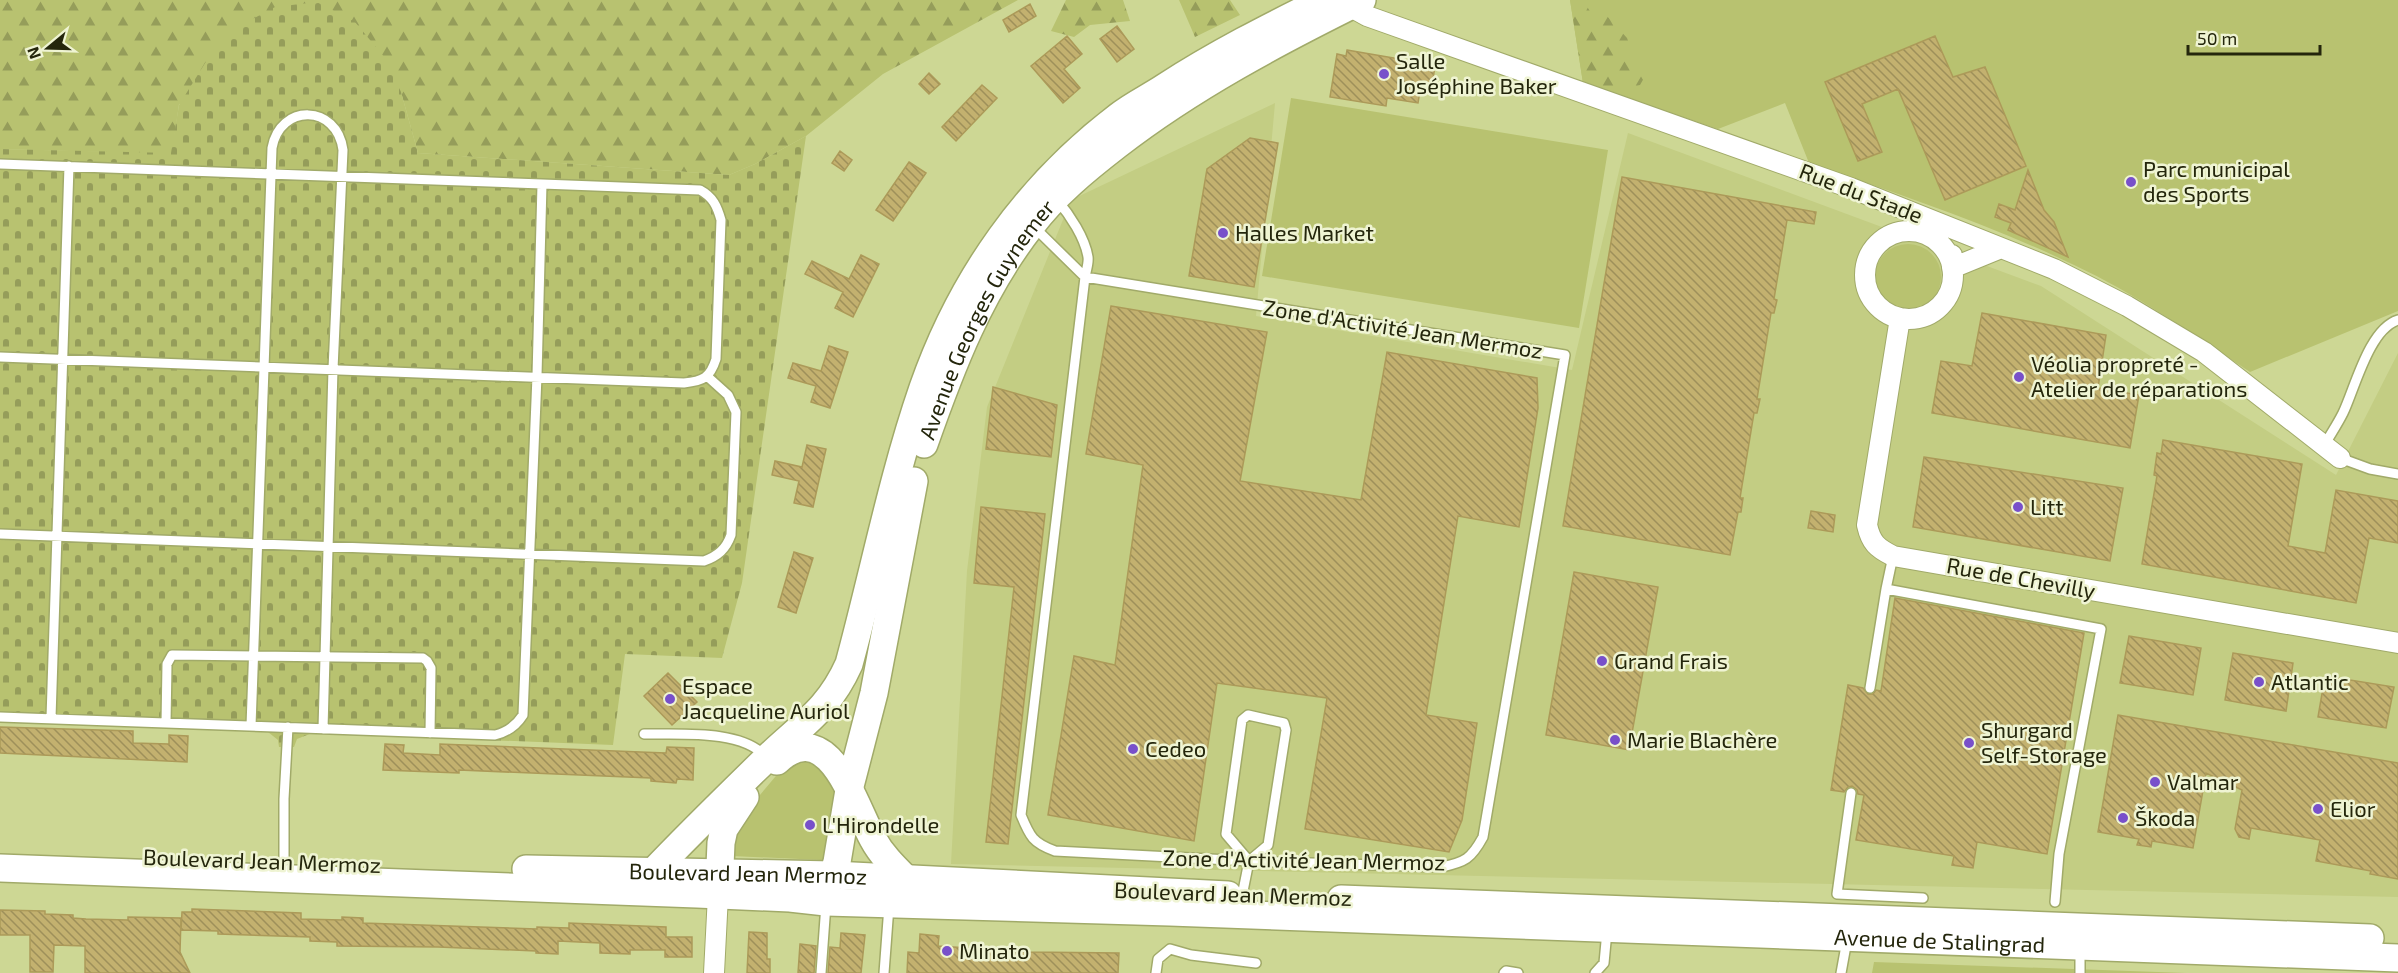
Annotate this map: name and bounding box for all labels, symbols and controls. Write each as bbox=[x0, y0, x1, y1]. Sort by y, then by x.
north arrow bbox=[18, 18, 78, 78]
scale bar bbox=[2188, 18, 2320, 56]
text: 50 m bbox=[2197, 27, 2237, 49]
text: N bbox=[22, 44, 44, 62]
place label: Salle Joséphine Baker bbox=[1396, 47, 1557, 98]
marker: Salle Joséphine Baker bbox=[1377, 67, 1391, 81]
place label: Parc municipal des Sports bbox=[2143, 155, 2290, 206]
street label: Rue du Stade bbox=[1796, 157, 1927, 227]
marker: Parc municipal des Sports bbox=[2124, 175, 2138, 189]
street label: Avenue Georges Guynemer bbox=[913, 193, 1059, 442]
place label: Halles Market bbox=[1235, 219, 1374, 245]
marker: Halles Market bbox=[1216, 226, 1230, 240]
street label: Zone d'Activité Jean Mermoz bbox=[1261, 293, 1545, 363]
place label: Véolia propreté - Atelier de réparations bbox=[2031, 350, 2247, 401]
marker: Véolia propreté - Atelier de réparations bbox=[2012, 370, 2026, 384]
place label: Litt bbox=[2030, 493, 2064, 519]
marker: Litt bbox=[2011, 500, 2025, 514]
street label: Rue de Chevilly bbox=[1945, 551, 2098, 603]
place label: Grand Frais bbox=[1614, 647, 1728, 673]
marker: Grand Frais bbox=[1595, 654, 1609, 668]
place label: Atlantic bbox=[2271, 668, 2349, 694]
place label: Espace Jacqueline Auriol bbox=[682, 672, 850, 723]
marker: Atlantic bbox=[2252, 675, 2266, 689]
marker: Espace Jacqueline Auriol bbox=[663, 692, 677, 706]
place label: Shurgard Self-Storage bbox=[1981, 716, 2107, 767]
place label: Marie Blachère bbox=[1627, 726, 1777, 752]
marker: Marie Blachère bbox=[1608, 733, 1622, 747]
place label: Cedeo bbox=[1145, 735, 1206, 761]
marker: Shurgard Self-Storage bbox=[1962, 736, 1976, 750]
marker: Cedeo bbox=[1126, 742, 1140, 756]
place label: Valmar bbox=[2167, 768, 2239, 794]
marker: Valmar bbox=[2148, 775, 2162, 789]
place label: Elior bbox=[2330, 795, 2376, 821]
marker: Elior bbox=[2311, 802, 2325, 816]
place label: Škoda bbox=[2135, 804, 2195, 830]
place label: L'Hirondelle bbox=[822, 811, 939, 837]
marker: Škoda bbox=[2116, 811, 2130, 825]
marker: L'Hirondelle bbox=[803, 818, 817, 832]
street label: Boulevard Jean Mermoz bbox=[143, 843, 382, 877]
street label: Zone d'Activité Jean Mermoz bbox=[1162, 844, 1446, 874]
street label: Boulevard Jean Mermoz bbox=[629, 857, 868, 889]
street label: Boulevard Jean Mermoz bbox=[1114, 876, 1353, 910]
street label: Avenue de Stalingrad bbox=[1833, 923, 2046, 957]
place label: Minato bbox=[959, 937, 1030, 963]
marker: Minato bbox=[940, 944, 954, 958]

